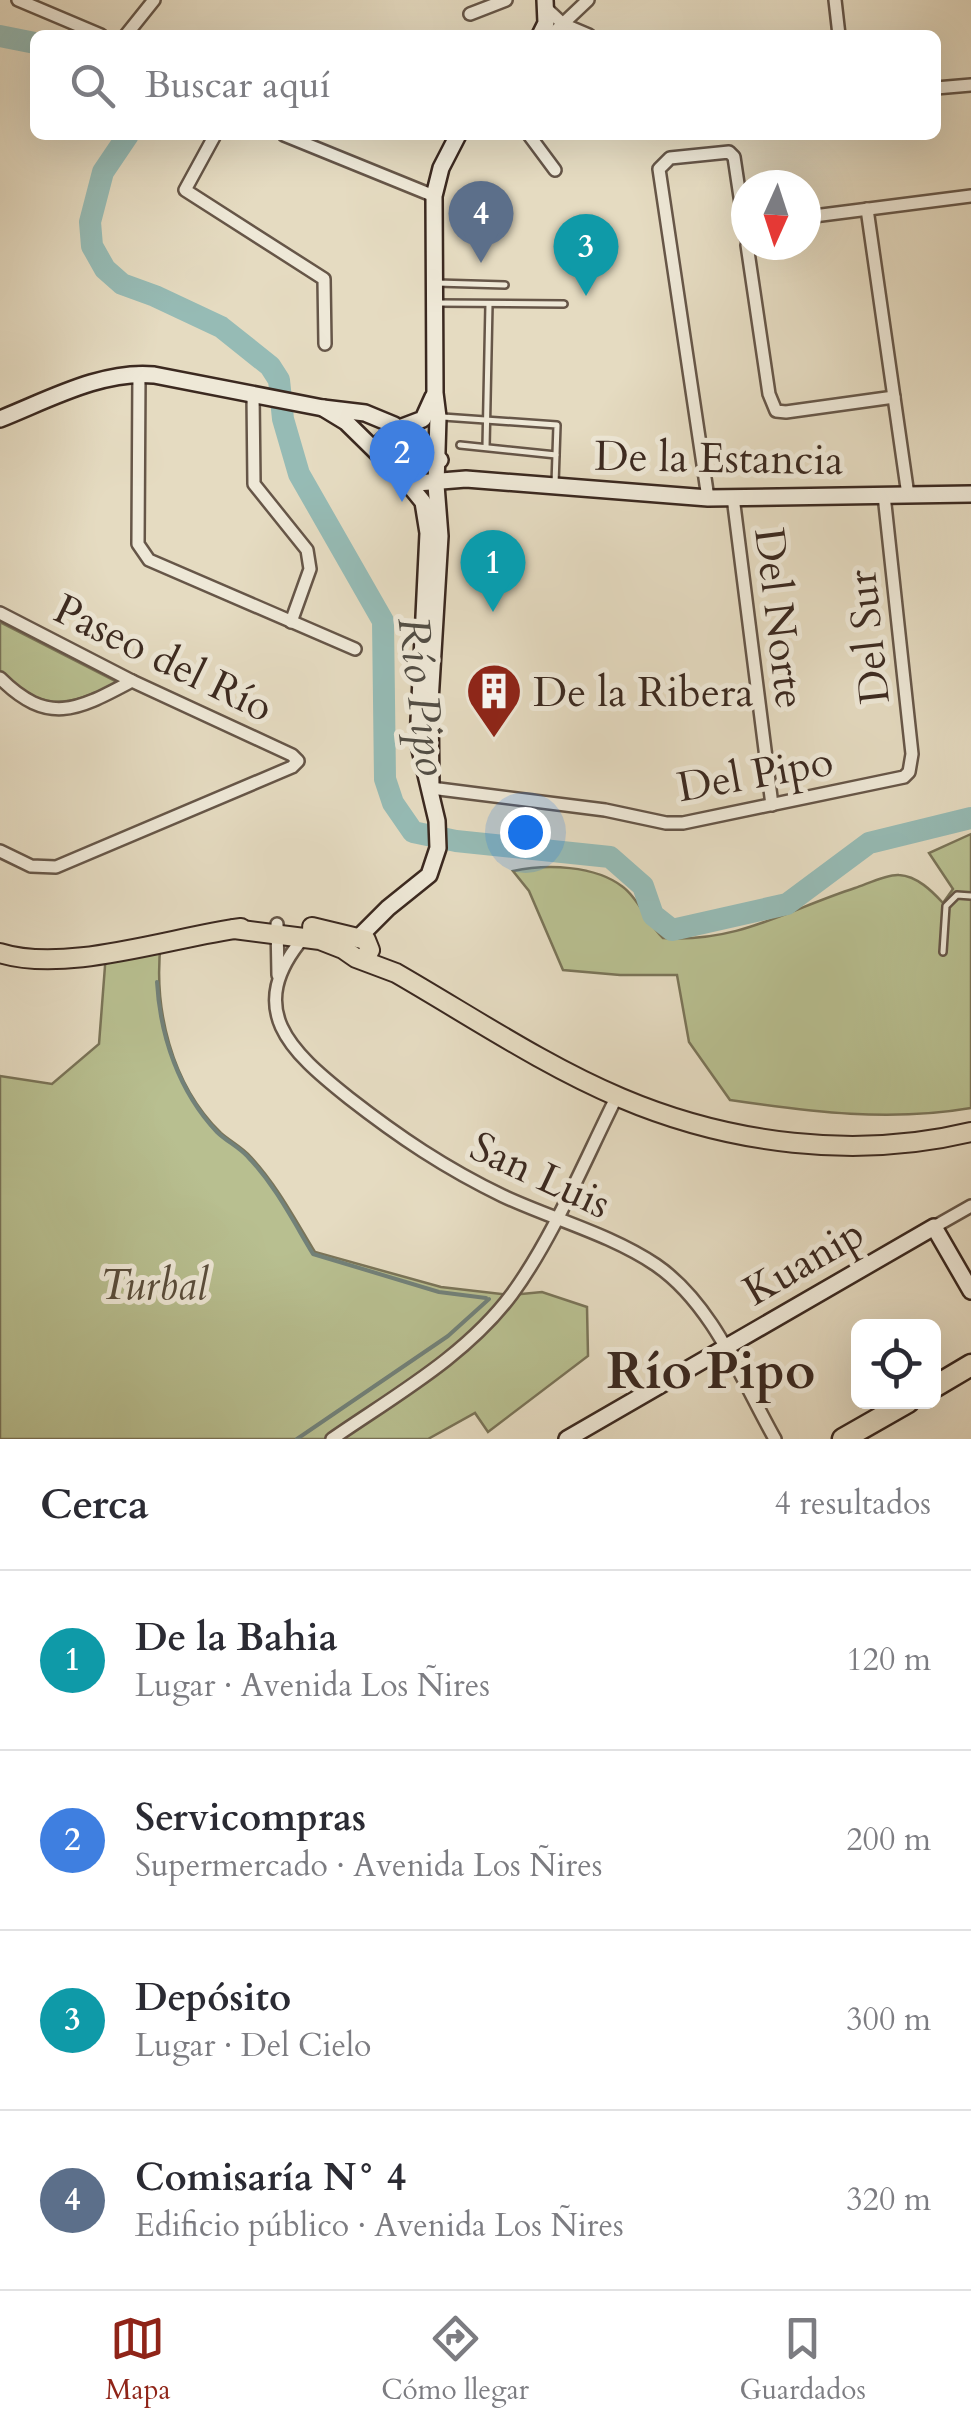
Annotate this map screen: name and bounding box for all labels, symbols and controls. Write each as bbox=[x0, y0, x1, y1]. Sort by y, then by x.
search box bbox=[30, 30, 941, 140]
icon: search bbox=[65, 58, 120, 113]
text: Buscar aquí bbox=[145, 59, 331, 111]
north arrow bbox=[731, 170, 821, 260]
pin: 4 bbox=[448, 180, 514, 263]
pin: 3 bbox=[554, 214, 618, 296]
pin: 2 bbox=[370, 420, 434, 502]
street label: De la Estancia bbox=[594, 428, 844, 489]
street label: Del Norte bbox=[740, 525, 819, 712]
pin: 1 bbox=[460, 530, 526, 612]
street label: Del Sur bbox=[833, 566, 904, 707]
street label: Paseo del Río bbox=[44, 581, 282, 736]
water label: Río Pipo bbox=[382, 613, 463, 779]
building icon: De la Ribera bbox=[464, 661, 524, 740]
place label: De la Ribera bbox=[533, 664, 754, 721]
street label: Del Pipo bbox=[673, 733, 837, 816]
your location bbox=[500, 807, 551, 858]
street label: San Luis bbox=[461, 1118, 620, 1233]
street label: Kuanip bbox=[733, 1205, 875, 1320]
park label: Turbal bbox=[100, 1257, 209, 1314]
map controls bbox=[851, 1319, 941, 1409]
button: locate bbox=[851, 1319, 941, 1409]
district label: Río Pipo bbox=[607, 1337, 815, 1407]
text: Cerca bbox=[40, 1476, 149, 1533]
text: 4 resultados bbox=[774, 1482, 931, 1526]
text: De la Bahia bbox=[135, 1612, 338, 1664]
text: 1 bbox=[64, 1638, 81, 1682]
text: 120 m bbox=[846, 1638, 931, 1682]
text: Lugar · Avenida Los Ñires bbox=[135, 1664, 490, 1708]
text: Servicompras bbox=[135, 1792, 366, 1844]
text: 2 bbox=[64, 1818, 81, 1862]
text: 200 m bbox=[846, 1818, 931, 1862]
text: Supermercado · Avenida Los Ñires bbox=[135, 1844, 602, 1888]
text: Depósito bbox=[135, 1972, 291, 2024]
text: 3 bbox=[64, 1998, 81, 2042]
text: 300 m bbox=[846, 1998, 931, 2042]
text: Lugar · Del Cielo bbox=[135, 2024, 371, 2068]
text: Comisaría N° 4 bbox=[135, 2152, 406, 2204]
text: 4 bbox=[64, 2178, 81, 2222]
text: 320 m bbox=[846, 2178, 931, 2222]
text: Edificio público · Avenida Los Ñires bbox=[135, 2204, 624, 2248]
tab: Mapa bbox=[105, 2311, 171, 2409]
tab: Cómo llegar bbox=[381, 2311, 529, 2409]
tab: Guardados bbox=[740, 2311, 866, 2409]

